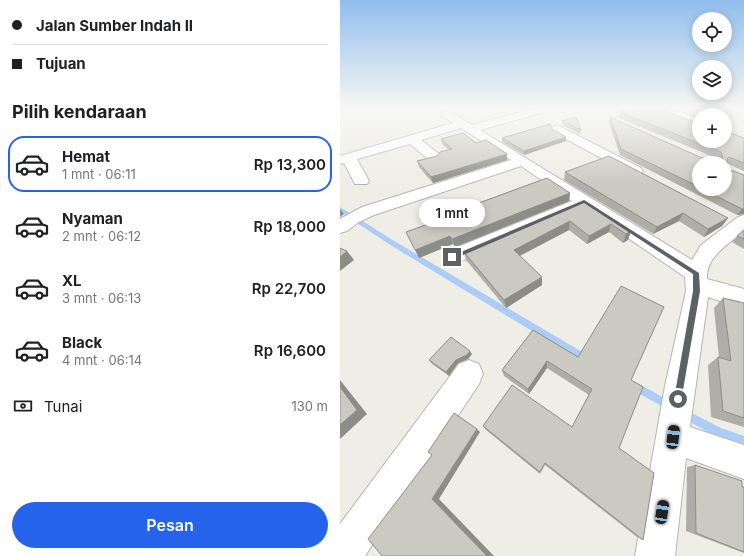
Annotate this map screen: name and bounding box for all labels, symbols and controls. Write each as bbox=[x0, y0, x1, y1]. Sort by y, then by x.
map controls bbox=[692, 12, 732, 196]
button: locate bbox=[692, 12, 732, 52]
text: Jalan Sumber Indah II bbox=[36, 16, 193, 35]
text: Tujuan bbox=[36, 54, 86, 73]
button: layers bbox=[692, 60, 732, 100]
text: Pilih kendaraan bbox=[12, 101, 147, 122]
button: + bbox=[692, 108, 732, 148]
icon: car bbox=[14, 146, 50, 182]
text: Hemat bbox=[62, 147, 110, 166]
text: Rp 13,300 bbox=[254, 155, 326, 174]
button: − bbox=[692, 156, 732, 196]
text: 1 mnt · 06:11 bbox=[62, 166, 136, 182]
callout: 1 mnt bbox=[419, 199, 485, 227]
text: 1 mnt bbox=[435, 205, 469, 221]
icon: car bbox=[14, 208, 50, 244]
text: Nyaman bbox=[62, 209, 123, 228]
text: Rp 18,000 bbox=[253, 217, 326, 236]
text: 2 mnt · 06:12 bbox=[62, 228, 141, 244]
route end bbox=[443, 248, 461, 266]
icon: car bbox=[14, 270, 50, 306]
text: XL bbox=[62, 271, 82, 290]
text: Rp 22,700 bbox=[252, 279, 326, 298]
text: 3 mnt · 06:13 bbox=[62, 290, 141, 306]
icon: car bbox=[14, 332, 50, 368]
text: Black bbox=[62, 333, 102, 352]
text: Rp 16,600 bbox=[254, 341, 326, 360]
text: 4 mnt · 06:14 bbox=[62, 352, 142, 368]
route start bbox=[669, 390, 687, 408]
icon: cash bbox=[12, 395, 34, 417]
text: Tunai bbox=[44, 397, 82, 416]
text: 130 m bbox=[291, 398, 328, 414]
car bbox=[666, 424, 680, 450]
car bbox=[654, 499, 670, 525]
button: Pesan bbox=[12, 502, 328, 548]

